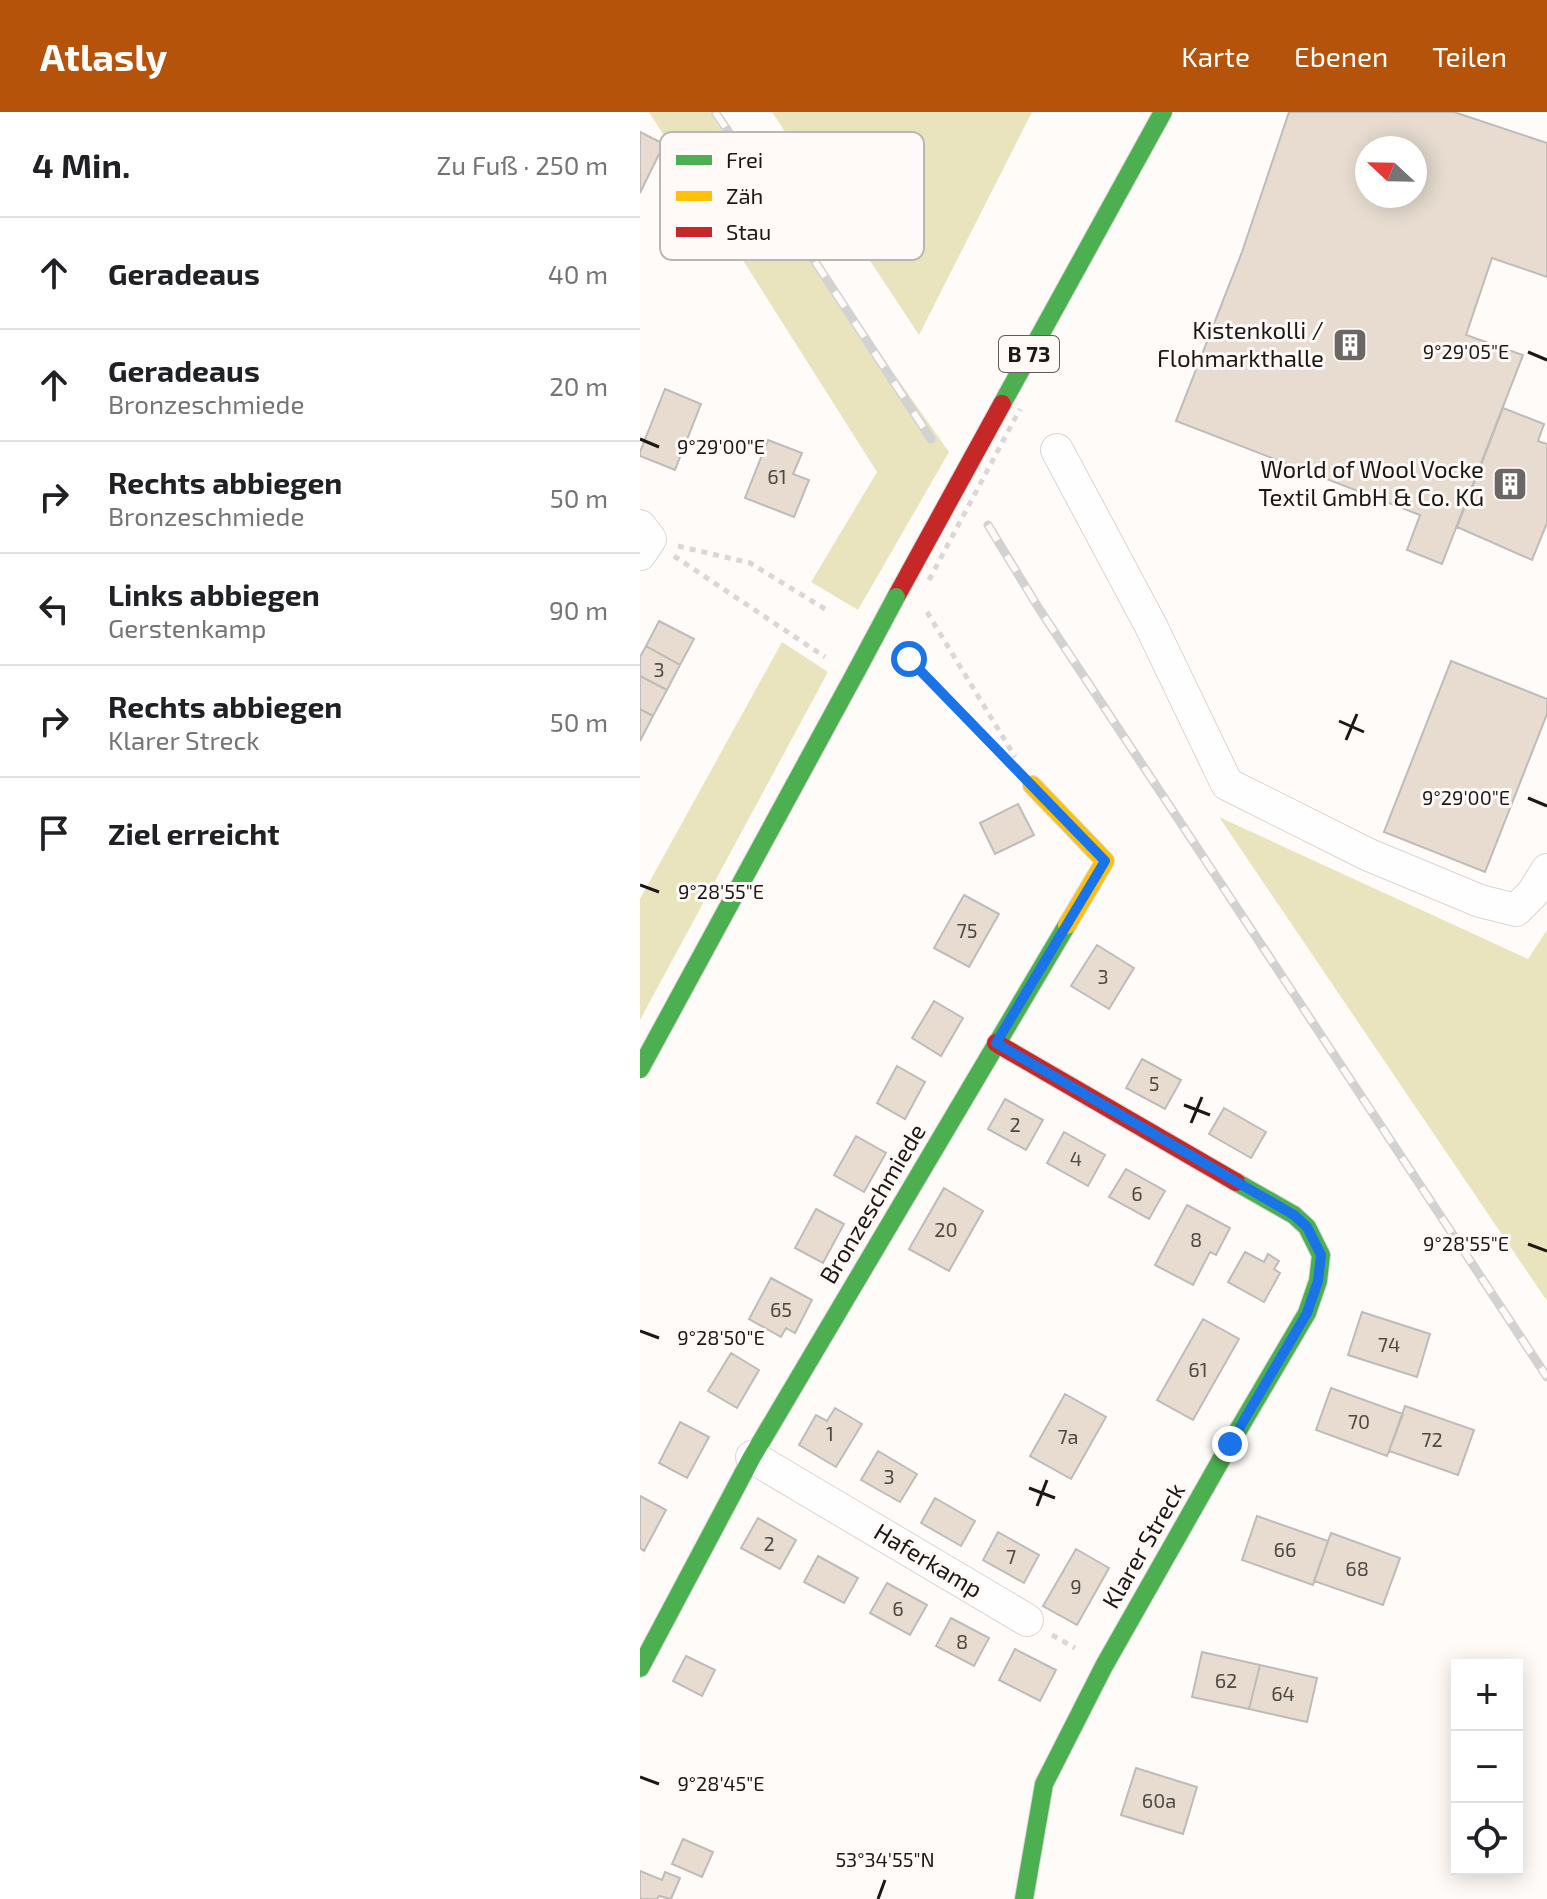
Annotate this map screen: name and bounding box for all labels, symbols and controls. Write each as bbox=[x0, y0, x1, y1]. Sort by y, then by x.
text: Atlasly bbox=[40, 33, 167, 79]
text: Karte bbox=[1181, 39, 1250, 73]
text: Ebenen bbox=[1294, 39, 1388, 73]
text: Teilen bbox=[1432, 39, 1507, 73]
legend bbox=[660, 132, 924, 260]
north arrow bbox=[1355, 136, 1427, 208]
text: 4 Min. bbox=[32, 144, 130, 185]
text: Frei bbox=[726, 146, 763, 172]
text: Zu Fuß · 250 m bbox=[437, 149, 608, 180]
text: Zäh bbox=[726, 182, 763, 208]
text: Stau bbox=[726, 218, 771, 244]
icon: ahead bbox=[32, 251, 76, 295]
text: Geradeaus bbox=[108, 255, 260, 291]
text: 40 m bbox=[548, 258, 608, 289]
place label: Kistenkolli / Flohmarkthalle bbox=[1157, 315, 1324, 372]
building icon: Kistenkolli / Flohmarkthalle bbox=[1331, 326, 1369, 364]
road number: B 73 bbox=[999, 336, 1059, 372]
text: 9°29'05"E bbox=[1423, 339, 1509, 363]
text: Geradeaus bbox=[108, 352, 260, 388]
icon: ahead bbox=[32, 363, 76, 407]
text: 20 m bbox=[549, 370, 608, 401]
text: Bronzeschmiede bbox=[108, 388, 304, 419]
text: 9°29'00"E bbox=[677, 434, 765, 458]
place label: World of Wool Vocke Textil GmbH & Co. KG bbox=[1258, 454, 1484, 511]
text: Rechts abbiegen bbox=[108, 464, 342, 500]
house number: 61 bbox=[767, 464, 787, 488]
building icon: World of Wool Vocke Textil GmbH & Co. KG bbox=[1491, 465, 1529, 503]
icon: right bbox=[32, 475, 76, 519]
text: 50 m bbox=[550, 482, 608, 513]
text: Bronzeschmiede bbox=[108, 500, 304, 531]
text: Links abbiegen bbox=[108, 576, 320, 612]
icon: left bbox=[32, 587, 76, 631]
text: 90 m bbox=[549, 594, 608, 625]
text: Gerstenkamp bbox=[108, 612, 266, 643]
route start bbox=[891, 641, 927, 677]
house number: 3 bbox=[653, 657, 665, 681]
text: Rechts abbiegen bbox=[108, 688, 342, 724]
icon: right bbox=[32, 699, 76, 743]
text: 50 m bbox=[550, 706, 608, 737]
text: Klarer Streck bbox=[108, 724, 259, 755]
text: 9°29'00"E bbox=[1422, 785, 1510, 809]
icon: arrive bbox=[32, 811, 76, 855]
text: Ziel erreicht bbox=[108, 815, 280, 851]
text: 9°28'55"E bbox=[678, 879, 764, 903]
house number: 75 bbox=[957, 918, 977, 942]
house number: 3 bbox=[1097, 964, 1109, 988]
house number: 5 bbox=[1149, 1071, 1159, 1095]
house number: 2 bbox=[1009, 1112, 1021, 1136]
street label: Bronzeschmiede bbox=[813, 1118, 931, 1288]
house number: 4 bbox=[1070, 1146, 1082, 1170]
house number: 6 bbox=[1131, 1181, 1143, 1205]
house number: 20 bbox=[934, 1217, 958, 1241]
house number: 8 bbox=[1190, 1227, 1202, 1251]
text: 9°28'55"E bbox=[1423, 1231, 1509, 1255]
house number: 65 bbox=[770, 1297, 792, 1321]
text: 9°28'50"E bbox=[677, 1325, 765, 1349]
house number: 74 bbox=[1378, 1332, 1400, 1356]
house number: 61 bbox=[1188, 1357, 1208, 1381]
house number: 70 bbox=[1348, 1409, 1370, 1433]
house number: 1 bbox=[826, 1421, 834, 1445]
house number: 7a bbox=[1057, 1424, 1079, 1448]
route end bbox=[1212, 1426, 1248, 1462]
house number: 72 bbox=[1421, 1427, 1443, 1451]
house number: 3 bbox=[883, 1464, 895, 1488]
street label: Klarer Streck bbox=[1095, 1477, 1190, 1613]
street label: Haferkamp bbox=[869, 1516, 988, 1603]
house number: 2 bbox=[763, 1531, 775, 1555]
house number: 66 bbox=[1274, 1537, 1296, 1561]
house number: 7 bbox=[1006, 1544, 1016, 1568]
house number: 68 bbox=[1345, 1556, 1369, 1580]
house number: 9 bbox=[1070, 1574, 1082, 1598]
house number: 6 bbox=[892, 1596, 904, 1620]
house number: 8 bbox=[956, 1629, 968, 1653]
map controls bbox=[1451, 1659, 1523, 1875]
button: + bbox=[1451, 1659, 1523, 1731]
house number: 62 bbox=[1215, 1668, 1237, 1692]
house number: 64 bbox=[1271, 1681, 1295, 1705]
button: − bbox=[1451, 1731, 1523, 1803]
text: 9°28'45"E bbox=[677, 1771, 765, 1795]
house number: 60a bbox=[1142, 1788, 1176, 1812]
button: locate bbox=[1451, 1803, 1523, 1875]
text: 53°34'55"N bbox=[835, 1847, 935, 1871]

